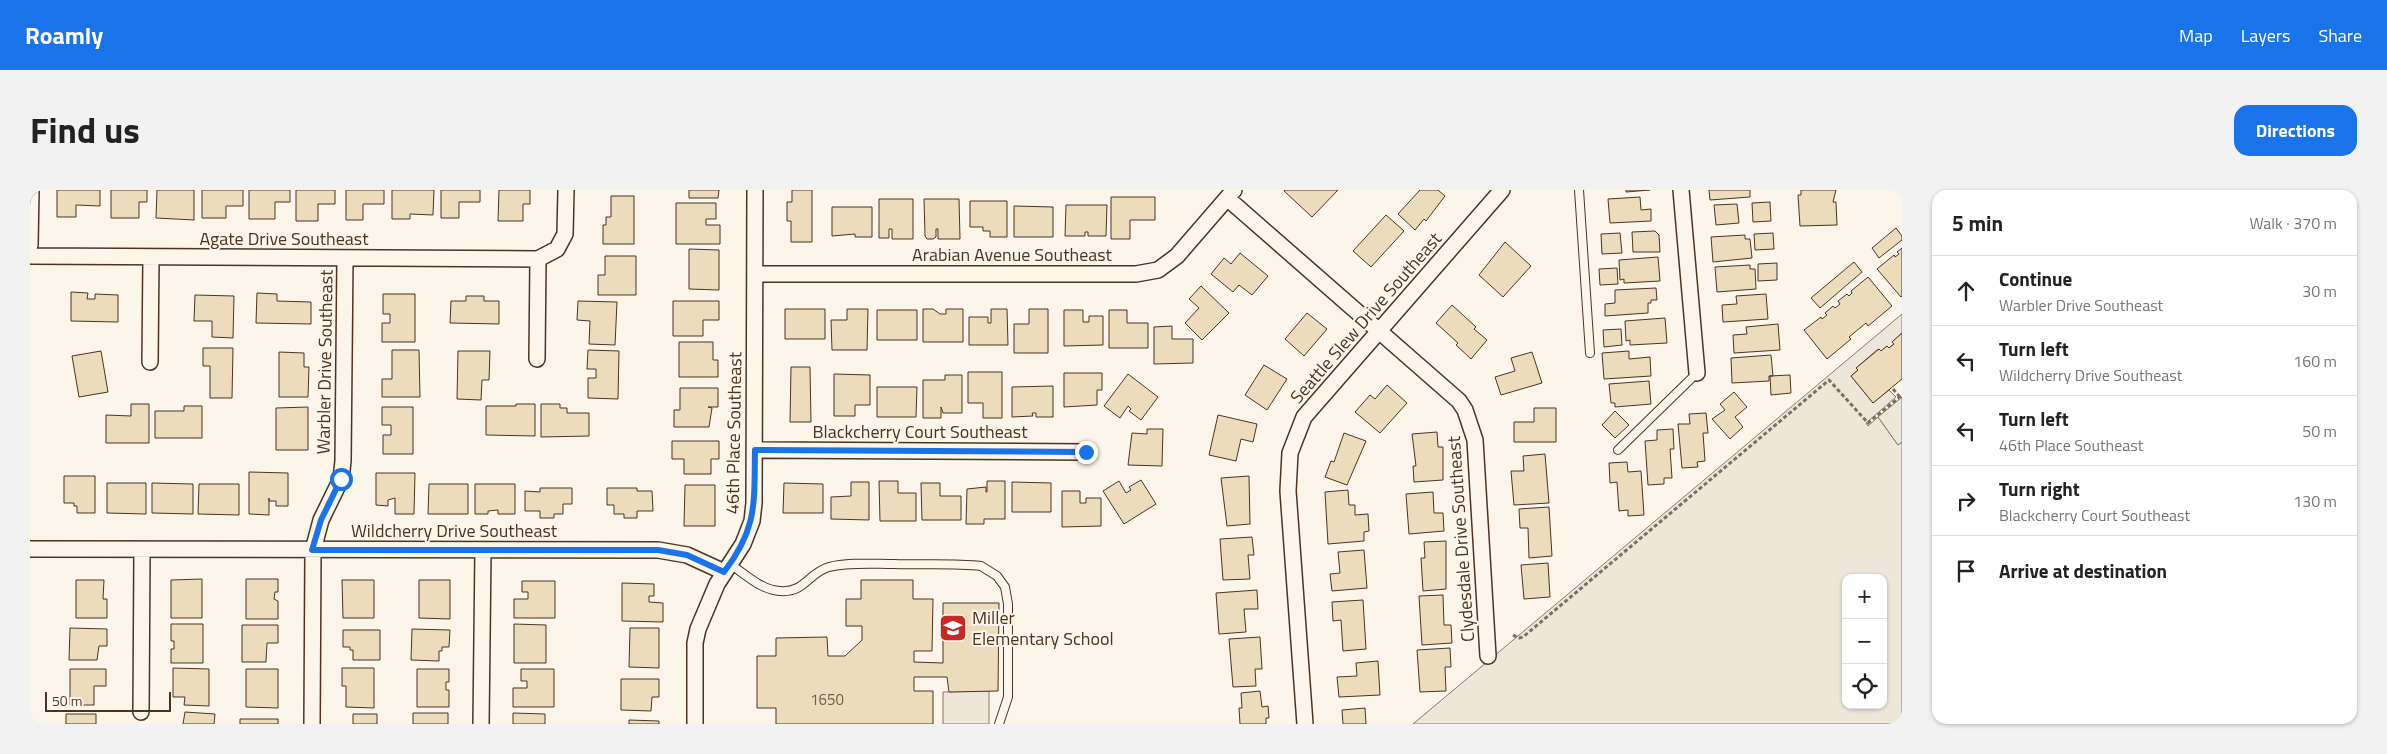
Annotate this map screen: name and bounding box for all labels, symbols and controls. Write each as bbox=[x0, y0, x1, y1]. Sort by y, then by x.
text: Roamly bbox=[25, 17, 103, 53]
text: Map bbox=[2179, 22, 2213, 49]
text: Layers bbox=[2241, 22, 2290, 49]
text: Share bbox=[2318, 22, 2362, 49]
text: Find us bbox=[30, 103, 140, 157]
button: Directions bbox=[2234, 105, 2357, 156]
text: 5 min bbox=[1952, 207, 2003, 239]
text: Walk · 370 m bbox=[2249, 211, 2337, 235]
street label: Agate Drive Southeast bbox=[199, 225, 369, 252]
street label: Seattle Slew Drive Southeast bbox=[1284, 226, 1448, 409]
street label: Arabian Avenue Southeast bbox=[912, 241, 1113, 268]
text: Continue bbox=[1999, 264, 2072, 293]
street label: Warbler Drive Southeast bbox=[309, 269, 340, 455]
icon: ahead bbox=[1952, 277, 1980, 305]
text: 30 m bbox=[2302, 279, 2337, 303]
text: Warbler Drive Southeast bbox=[1999, 293, 2163, 317]
text: Turn left bbox=[1999, 334, 2069, 363]
icon: left bbox=[1952, 347, 1980, 375]
text: 160 m bbox=[2293, 349, 2337, 373]
street label: 46th Place Southeast bbox=[719, 351, 748, 514]
text: Wildcherry Drive Southeast bbox=[1999, 363, 2182, 387]
text: Turn left bbox=[1999, 404, 2069, 433]
icon: left bbox=[1952, 417, 1980, 445]
street label: Blackcherry Court Southeast bbox=[813, 418, 1028, 445]
text: 50 m bbox=[2302, 419, 2337, 443]
text: 46th Place Southeast bbox=[1999, 433, 2143, 457]
street label: Clydesdale Drive Southeast bbox=[1440, 435, 1481, 643]
route end bbox=[1075, 441, 1098, 464]
route start bbox=[330, 468, 353, 491]
text: Turn right bbox=[1999, 474, 2080, 503]
icon: right bbox=[1952, 487, 1980, 515]
text: 130 m bbox=[2293, 489, 2337, 513]
text: Blackcherry Court Southeast bbox=[1999, 503, 2190, 527]
street label: Wildcherry Drive Southeast bbox=[351, 517, 558, 544]
text: Arrive at destination bbox=[1999, 556, 2167, 585]
icon: arrive bbox=[1952, 557, 1980, 585]
map controls bbox=[1842, 574, 1887, 709]
button: + bbox=[1842, 574, 1887, 619]
place label: Miller Elementary School bbox=[972, 604, 1114, 652]
school or university icon: Miller Elementary School bbox=[938, 613, 968, 643]
button: − bbox=[1842, 619, 1887, 664]
button: locate bbox=[1842, 664, 1887, 709]
house number: 1650 bbox=[810, 688, 844, 711]
scale bar bbox=[45, 689, 171, 712]
text: 50 m bbox=[52, 690, 82, 711]

